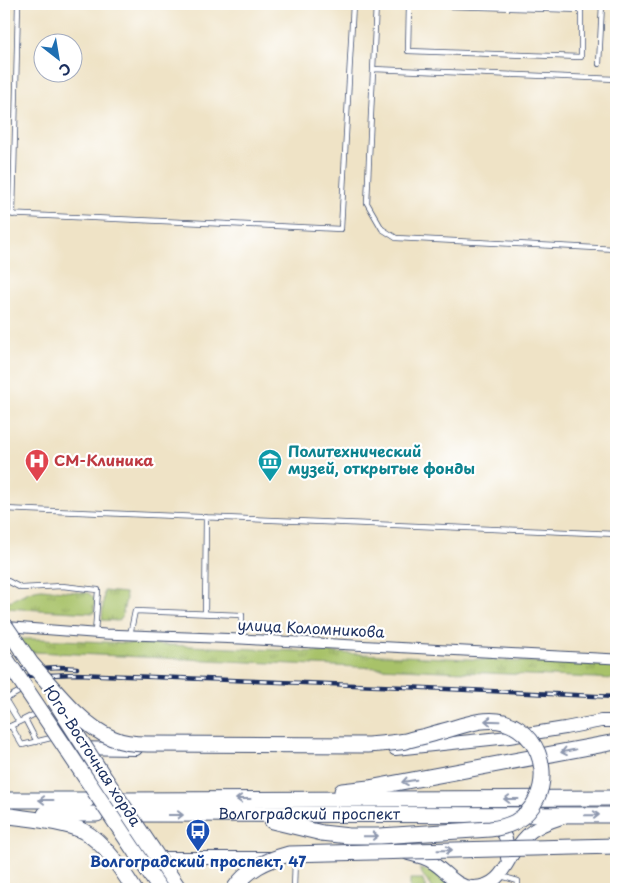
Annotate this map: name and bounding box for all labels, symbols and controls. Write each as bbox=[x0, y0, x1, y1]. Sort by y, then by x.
north arrow bbox=[32, 32, 82, 82]
text: С bbox=[55, 58, 75, 81]
place label: Политехнический музей, открытые фонды bbox=[288, 439, 475, 479]
hospital icon: СМ-Клиника bbox=[24, 448, 50, 482]
place label: СМ-Клиника bbox=[54, 448, 154, 471]
museum icon: Политехнический музей, открытые фонды bbox=[257, 448, 283, 482]
street label: улица Коломникова bbox=[237, 612, 386, 643]
street label: Юго-Восточная хорда bbox=[39, 680, 148, 831]
one-way arrow bbox=[484, 717, 500, 726]
one-way arrow bbox=[561, 746, 577, 756]
one-way arrow bbox=[401, 776, 417, 786]
one-way arrow bbox=[236, 794, 252, 804]
one-way arrow bbox=[503, 794, 520, 804]
one-way arrow bbox=[38, 795, 54, 805]
street label: Волгоградский проспект bbox=[218, 801, 401, 825]
one-way arrow bbox=[168, 810, 184, 819]
one-way arrow bbox=[584, 810, 600, 820]
bus stop icon: Волгоградский проспект, 47 bbox=[185, 818, 211, 852]
one-way arrow bbox=[362, 831, 379, 841]
one-way arrow bbox=[437, 845, 453, 855]
place label: Волгоградский проспект, 47 bbox=[90, 849, 306, 872]

